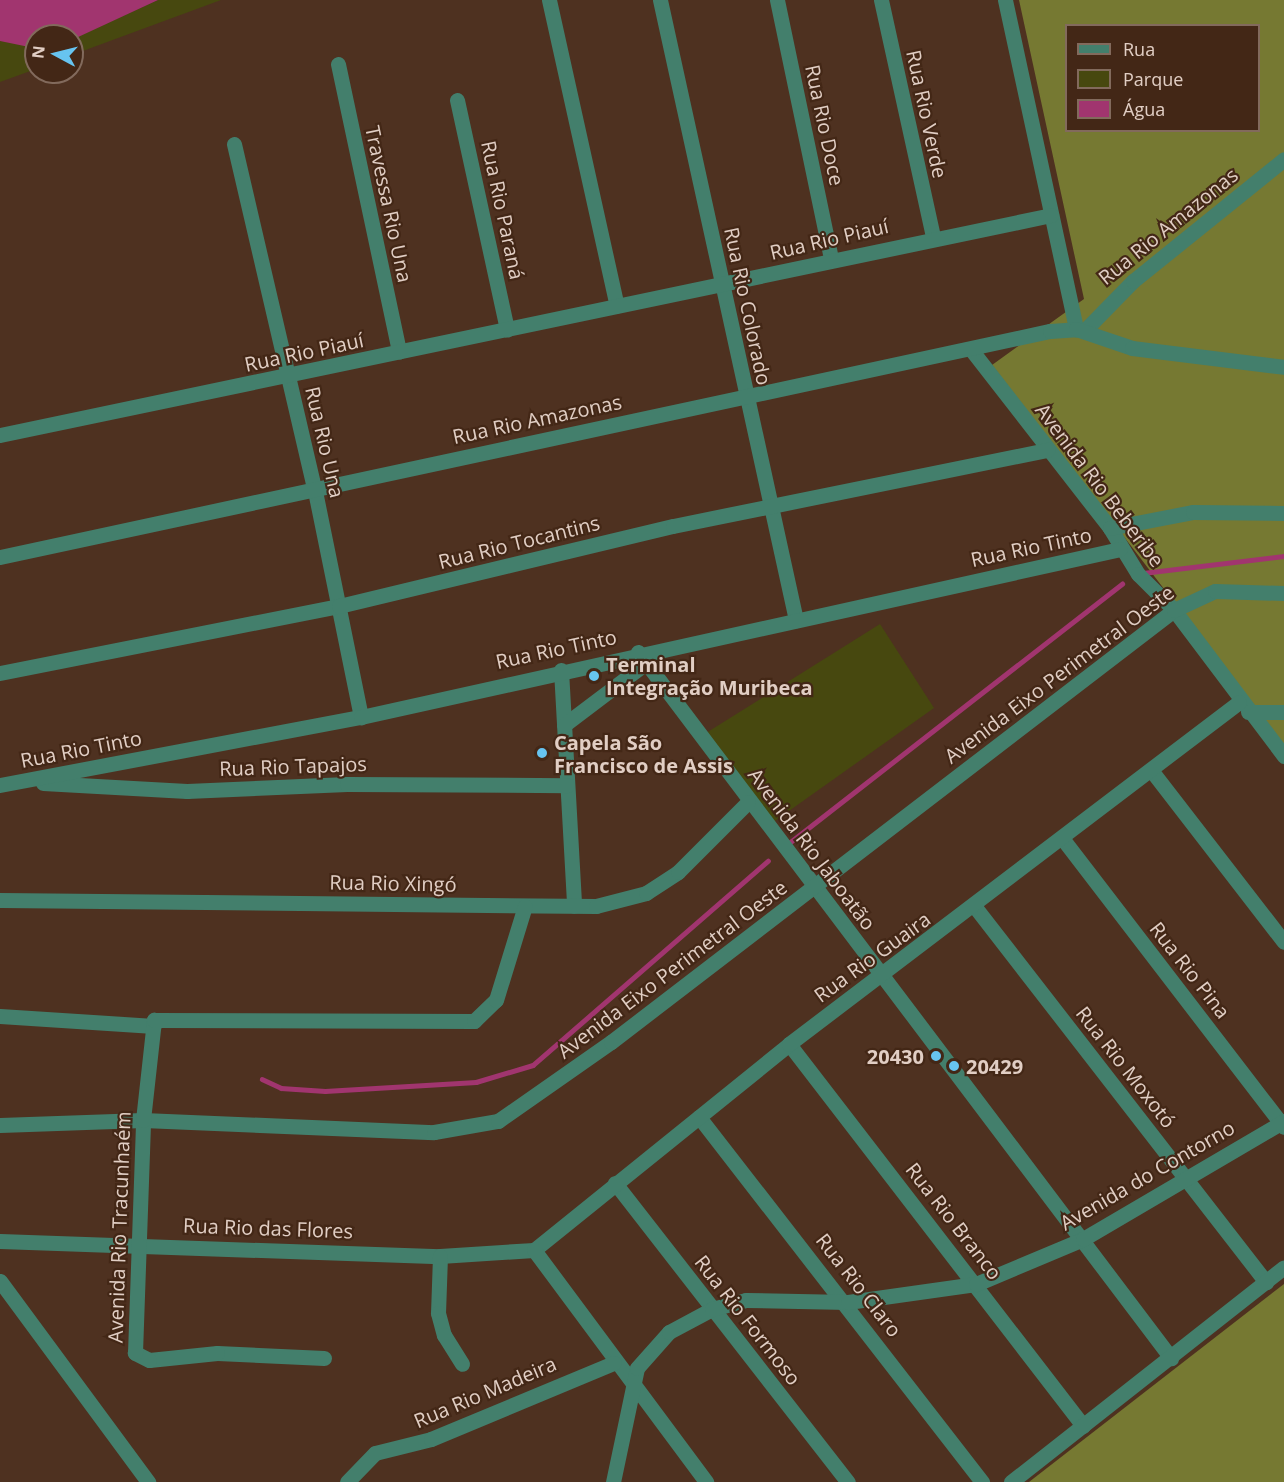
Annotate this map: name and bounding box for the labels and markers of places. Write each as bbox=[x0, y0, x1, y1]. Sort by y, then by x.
place label: Terminal Integração Muribeca bbox=[606, 652, 813, 699]
marker: Terminal Integração Muribeca bbox=[587, 669, 601, 683]
place label: Capela São Francisco de Assis bbox=[554, 730, 733, 777]
marker: Capela São Francisco de Assis bbox=[535, 746, 549, 760]
place label: 20430 bbox=[867, 1044, 924, 1068]
marker: 20430 bbox=[929, 1049, 943, 1063]
place label: 20429 bbox=[966, 1054, 1023, 1078]
marker: 20429 bbox=[947, 1059, 961, 1073]

